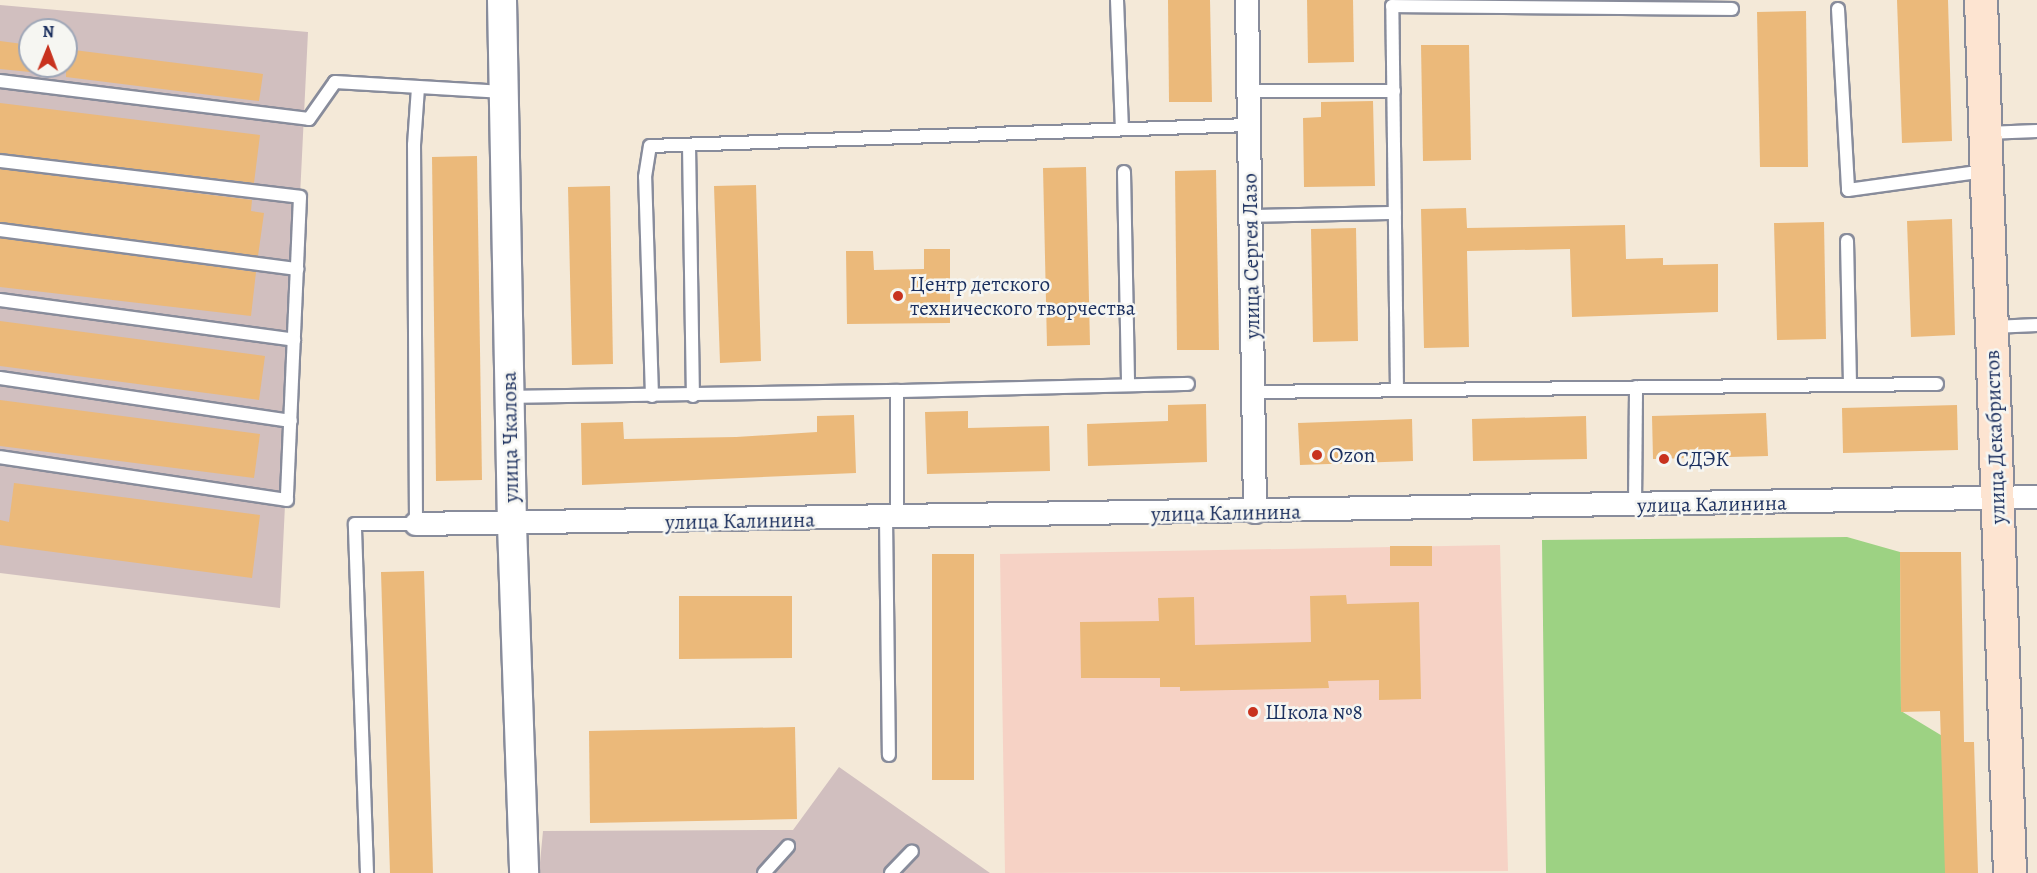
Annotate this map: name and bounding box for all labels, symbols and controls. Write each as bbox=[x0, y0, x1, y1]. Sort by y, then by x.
north arrow bbox=[18, 18, 78, 78]
text: N bbox=[42, 21, 54, 43]
street label: улица Сергея Лазо bbox=[1237, 173, 1265, 339]
place label: Центр детского технического творчества bbox=[910, 271, 1135, 321]
marker: Центр детского технического творчества bbox=[891, 289, 905, 303]
street label: улица Декабристов bbox=[1979, 349, 2011, 525]
street label: улица Чкалова bbox=[496, 371, 524, 503]
place label: Ozon bbox=[1329, 442, 1375, 468]
place label: СДЭК bbox=[1676, 446, 1729, 472]
marker: Ozon bbox=[1310, 448, 1324, 462]
marker: СДЭК bbox=[1657, 452, 1671, 466]
street label: улица Калинина bbox=[1637, 490, 1787, 518]
street label: улица Калинина bbox=[1151, 499, 1301, 527]
street label: улица Калинина bbox=[665, 507, 815, 535]
place label: Школа №8 bbox=[1265, 699, 1363, 725]
marker: Школа №8 bbox=[1246, 705, 1260, 719]

